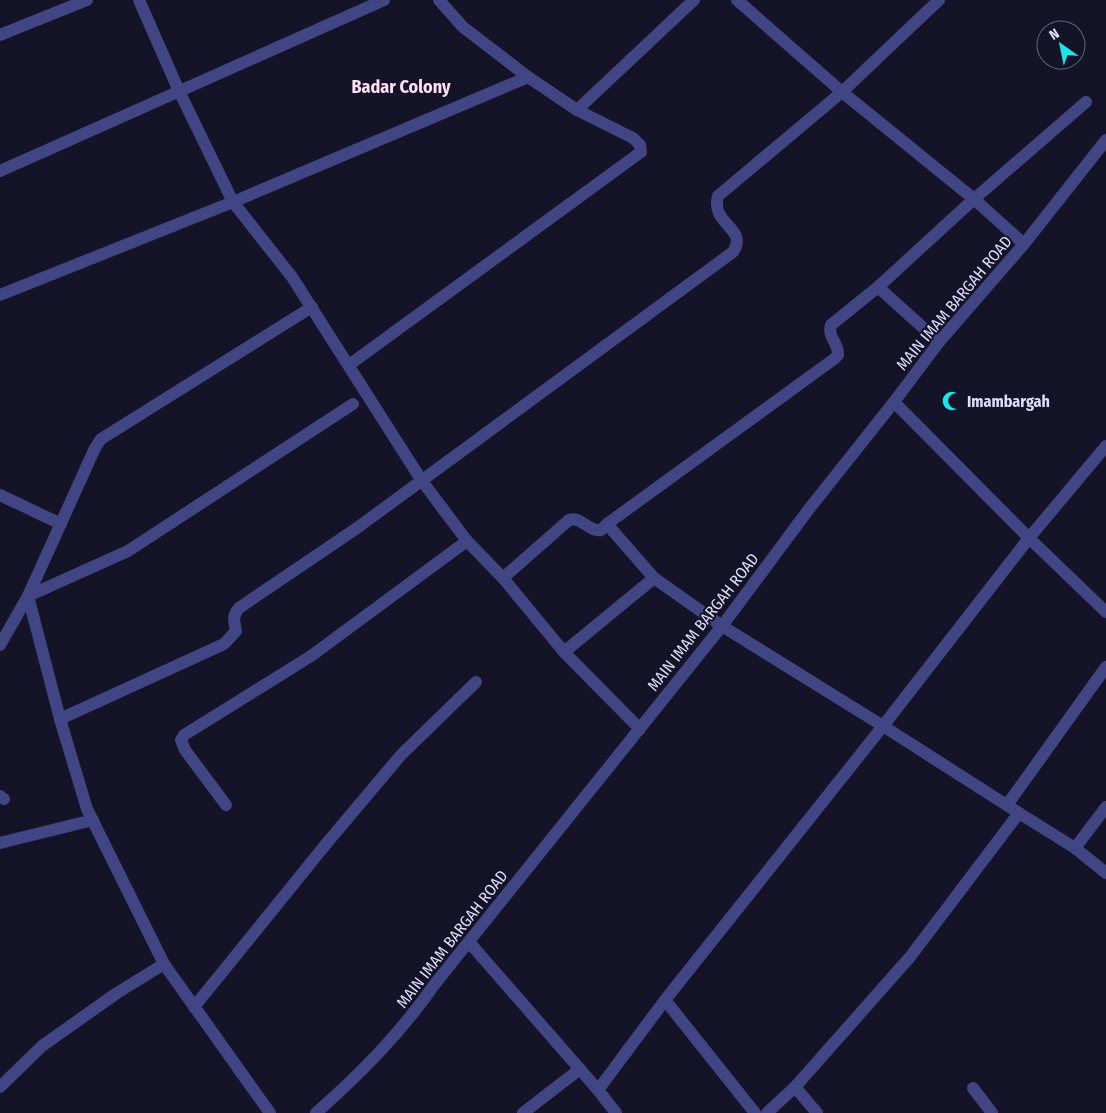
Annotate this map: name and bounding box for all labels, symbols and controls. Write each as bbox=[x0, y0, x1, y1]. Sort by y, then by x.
north arrow bbox=[1036, 20, 1086, 70]
text: N bbox=[1046, 25, 1062, 44]
district label: Badar Colony bbox=[351, 76, 451, 98]
street label: MAIN IMAM BARGAH ROAD bbox=[892, 232, 1016, 374]
mosque icon: Imambargah bbox=[941, 390, 963, 412]
place label: Imambargah bbox=[967, 392, 1050, 411]
street label: MAIN IMAM BARGAH ROAD bbox=[643, 549, 763, 695]
street label: MAIN IMAM BARGAH ROAD bbox=[392, 866, 512, 1012]

